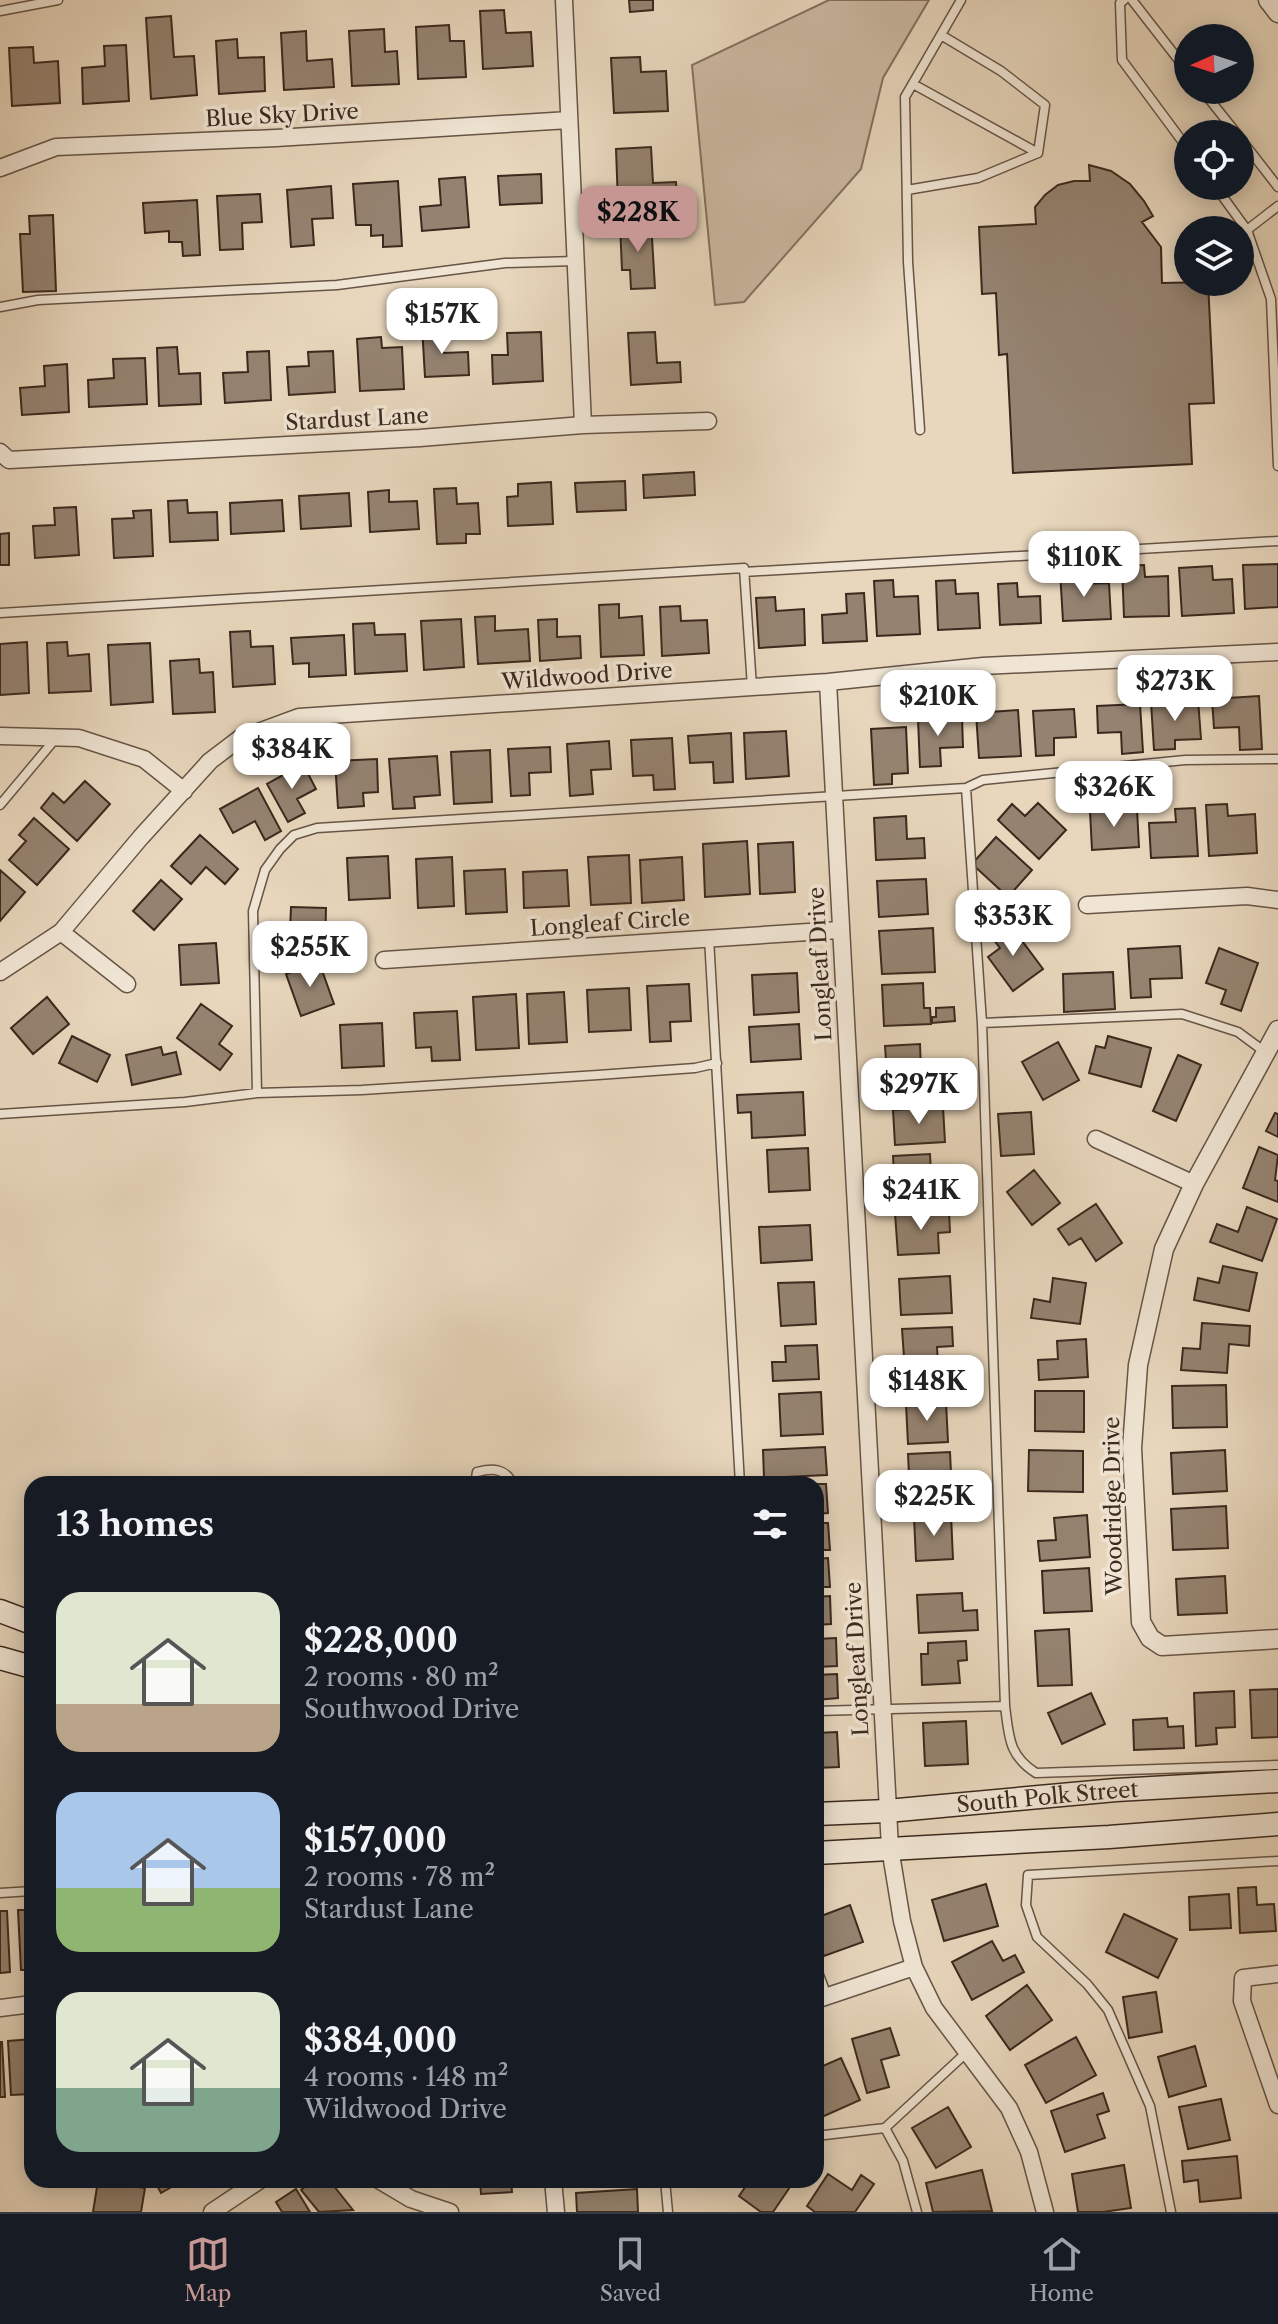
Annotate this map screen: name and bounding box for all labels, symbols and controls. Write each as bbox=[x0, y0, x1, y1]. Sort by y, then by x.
north arrow bbox=[1174, 24, 1254, 104]
map controls bbox=[1174, 24, 1254, 296]
street label: Blue Sky Drive bbox=[205, 97, 359, 133]
button: locate bbox=[1174, 120, 1254, 200]
pin: $228K bbox=[582, 186, 694, 254]
text: $228K bbox=[597, 196, 679, 228]
button: layers bbox=[1174, 216, 1254, 296]
pin: $157K bbox=[386, 288, 498, 356]
text: $157K bbox=[405, 298, 479, 330]
street label: Stardust Lane bbox=[285, 402, 429, 436]
pin: $110K bbox=[1028, 531, 1140, 599]
text: $110K bbox=[1046, 541, 1122, 573]
pin: $273K bbox=[1119, 655, 1231, 723]
street label: Wildwood Drive bbox=[500, 657, 673, 696]
text: $273K bbox=[1136, 665, 1214, 697]
pin: $210K bbox=[882, 670, 994, 738]
text: $210K bbox=[899, 680, 977, 712]
pin: $384K bbox=[236, 723, 348, 791]
text: $384K bbox=[251, 733, 333, 765]
pin: $326K bbox=[1058, 761, 1170, 829]
text: $326K bbox=[1074, 771, 1154, 803]
street label: Longleaf Drive bbox=[802, 886, 838, 1042]
pin: $353K bbox=[957, 890, 1069, 958]
text: $353K bbox=[973, 900, 1053, 932]
street label: Longleaf Circle bbox=[529, 904, 691, 942]
pin: $255K bbox=[254, 921, 366, 989]
text: $255K bbox=[270, 931, 350, 963]
pin: $297K bbox=[863, 1058, 975, 1126]
text: $297K bbox=[879, 1068, 959, 1100]
pin: $241K bbox=[865, 1164, 977, 1232]
text: $241K bbox=[882, 1174, 960, 1206]
pin: $148K bbox=[871, 1355, 983, 1423]
text: $148K bbox=[888, 1365, 966, 1397]
street label: Woodridge Drive bbox=[1098, 1416, 1128, 1597]
pin: $225K bbox=[878, 1470, 990, 1538]
text: $225K bbox=[894, 1480, 974, 1512]
icon: filters bbox=[748, 1502, 792, 1546]
text: 13 homes bbox=[56, 1503, 214, 1545]
street label: Longleaf Drive bbox=[839, 1581, 875, 1737]
text: $228,000 bbox=[304, 1619, 458, 1661]
icon: home bbox=[120, 1624, 216, 1720]
text: 2 rooms · 80 m² bbox=[304, 1661, 499, 1693]
text: Southwood Drive bbox=[304, 1693, 519, 1725]
street label: South Polk Street bbox=[955, 1775, 1139, 1818]
text: $157,000 bbox=[304, 1819, 447, 1861]
icon: home bbox=[120, 1824, 216, 1920]
text: 2 rooms · 78 m² bbox=[304, 1861, 495, 1893]
text: Stardust Lane bbox=[304, 1893, 474, 1925]
text: $384,000 bbox=[304, 2019, 457, 2061]
icon: home bbox=[120, 2024, 216, 2120]
text: 4 rooms · 148 m² bbox=[304, 2061, 508, 2093]
text: Wildwood Drive bbox=[304, 2093, 507, 2125]
tab: Map bbox=[184, 2232, 231, 2307]
tab: Saved bbox=[600, 2232, 661, 2307]
tab: Home bbox=[1029, 2232, 1094, 2307]

